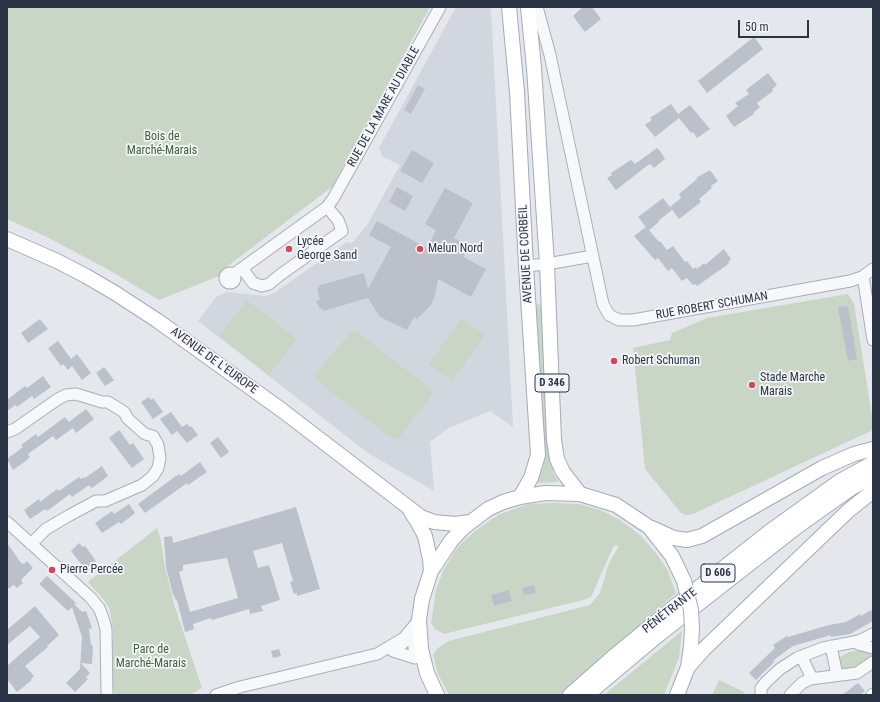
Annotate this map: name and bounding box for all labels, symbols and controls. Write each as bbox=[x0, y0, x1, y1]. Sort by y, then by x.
scale bar bbox=[740, 12, 811, 38]
text: 50 m bbox=[745, 20, 769, 34]
street label: RUE DE LA MARE AU DIABLE bbox=[345, 44, 423, 170]
park label: Bois de Marché-Marais bbox=[127, 130, 197, 158]
street label: AVENUE DE CORBEIL bbox=[516, 204, 536, 304]
place label: Lycée George Sand bbox=[297, 235, 357, 263]
place label: Melun Nord bbox=[428, 242, 483, 256]
marker: Lycée George Sand bbox=[284, 244, 294, 254]
marker: Melun Nord bbox=[415, 244, 425, 254]
street label: RUE ROBERT SCHUMAN bbox=[655, 289, 769, 323]
street label: AVENUE DE L'EUROPE bbox=[168, 325, 260, 397]
place label: Robert Schuman bbox=[622, 354, 700, 368]
marker: Robert Schuman bbox=[609, 356, 619, 366]
place label: Stade Marche Marais bbox=[760, 371, 825, 399]
road number: D 346 bbox=[535, 374, 569, 392]
marker: Stade Marche Marais bbox=[747, 380, 757, 390]
place label: Pierre Percée bbox=[60, 563, 123, 577]
road number: D 606 bbox=[701, 564, 735, 582]
marker: Pierre Percée bbox=[47, 565, 57, 575]
street label: PÉNÉTRANTE bbox=[640, 585, 700, 637]
park label: Parc de Marché-Marais bbox=[116, 643, 186, 671]

